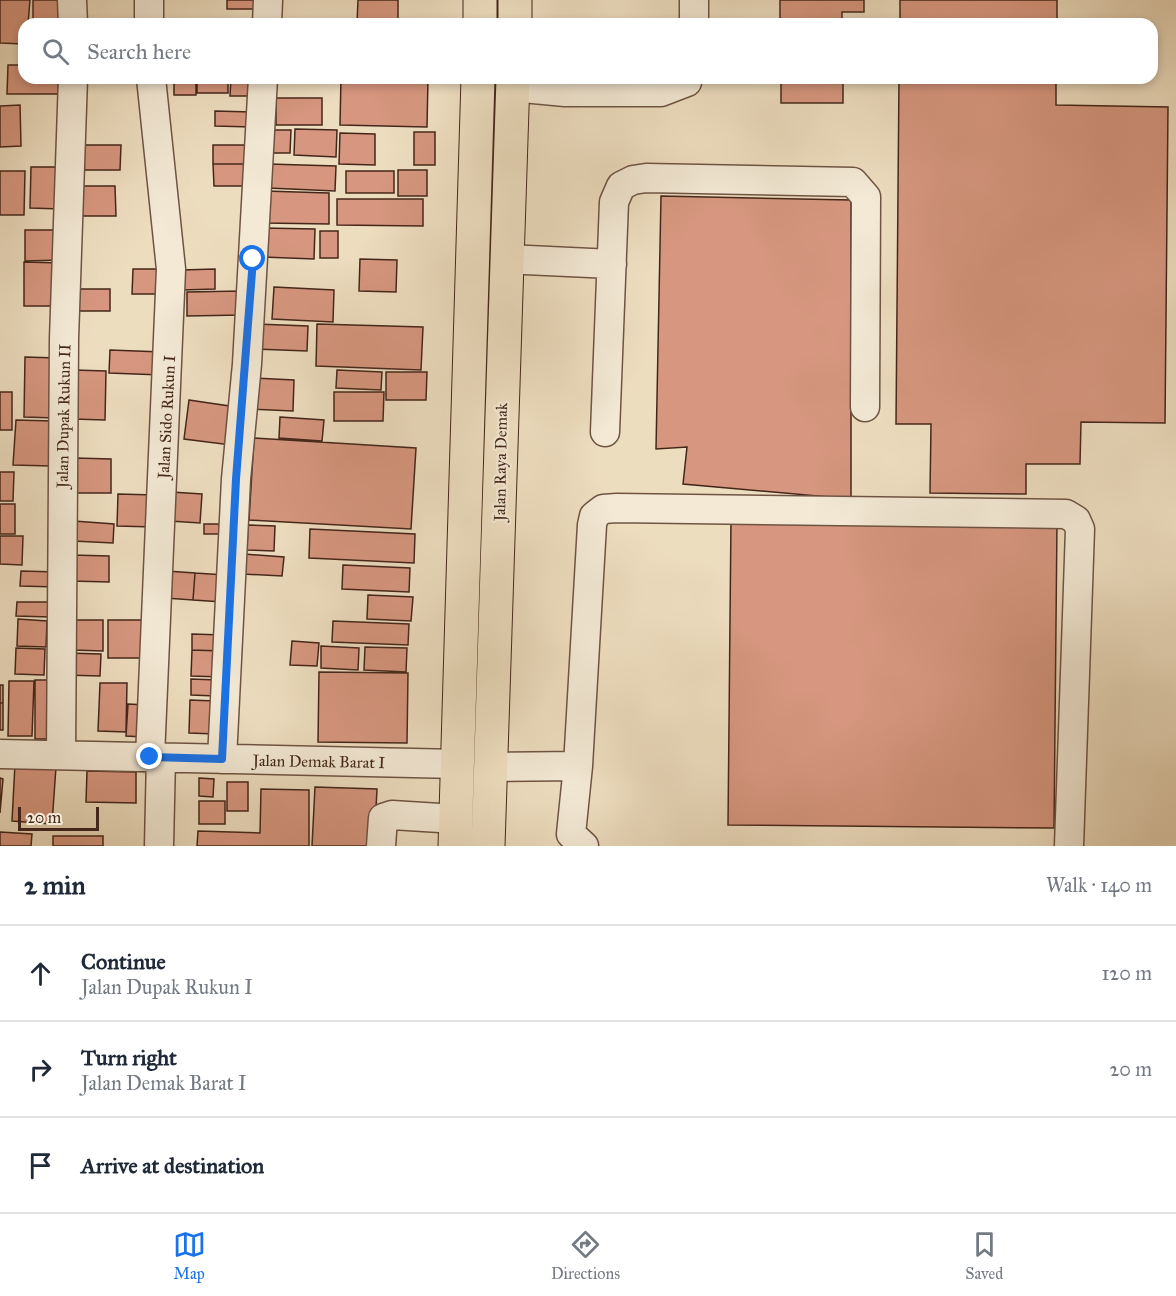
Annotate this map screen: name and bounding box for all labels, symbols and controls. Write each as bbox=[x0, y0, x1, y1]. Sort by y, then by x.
search box bbox=[18, 18, 1158, 84]
icon: search bbox=[39, 35, 72, 68]
text: Search here bbox=[87, 38, 191, 65]
route start bbox=[239, 245, 265, 271]
street label: Jalan Dupak Rukun II bbox=[53, 344, 75, 490]
street label: Jalan Sido Rukun I bbox=[154, 355, 180, 481]
street label: Jalan Raya Demak bbox=[490, 402, 512, 523]
route end bbox=[136, 743, 162, 769]
street label: Jalan Demak Barat I bbox=[251, 751, 386, 773]
scale bar bbox=[18, 804, 99, 832]
text: 20 m bbox=[27, 808, 61, 827]
text: 2 min bbox=[24, 869, 85, 901]
text: Walk · 140 m bbox=[1046, 873, 1152, 897]
text: Continue bbox=[81, 948, 166, 975]
icon: ahead bbox=[24, 957, 57, 990]
text: 120 m bbox=[1101, 961, 1152, 985]
text: Jalan Dupak Rukun I bbox=[81, 975, 253, 999]
text: Turn right bbox=[81, 1044, 177, 1071]
icon: right bbox=[24, 1053, 57, 1086]
text: 20 m bbox=[1109, 1057, 1152, 1081]
text: Jalan Demak Barat I bbox=[81, 1071, 247, 1095]
icon: arrive bbox=[24, 1149, 57, 1182]
text: Arrive at destination bbox=[81, 1152, 264, 1179]
tab: Map bbox=[173, 1228, 206, 1283]
tab: Directions bbox=[551, 1228, 620, 1283]
tab: Saved bbox=[965, 1228, 1003, 1283]

